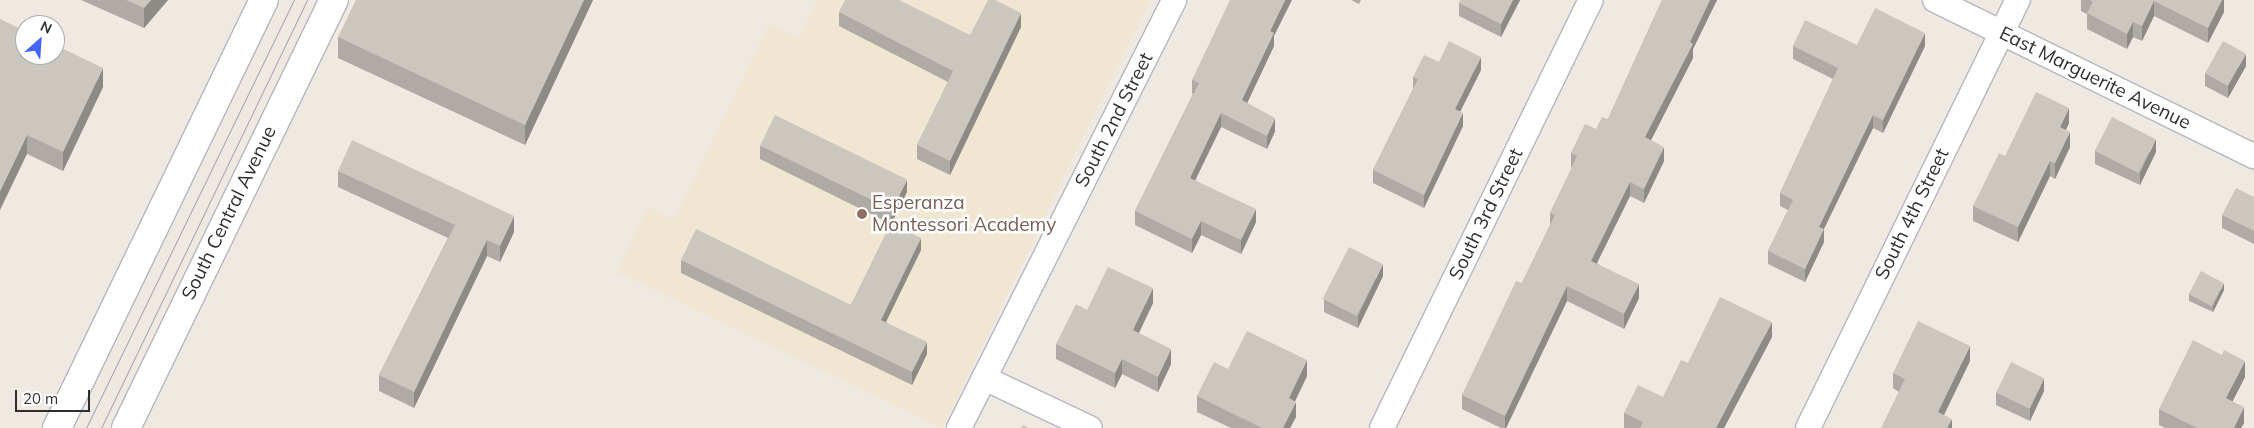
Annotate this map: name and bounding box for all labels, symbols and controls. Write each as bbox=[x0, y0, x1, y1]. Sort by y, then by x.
north arrow bbox=[15, 15, 65, 65]
text: N bbox=[37, 17, 55, 38]
street label: East Marguerite Avenue bbox=[1996, 22, 2194, 134]
street label: South 2nd Street bbox=[1070, 49, 1158, 191]
street label: South Central Avenue bbox=[177, 122, 281, 304]
street label: South 3rd Street bbox=[1444, 145, 1528, 283]
street label: South 4th Street bbox=[1870, 145, 1954, 283]
place label: Esperanza Montessori Academy bbox=[872, 192, 1056, 236]
marker: Esperanza Montessori Academy bbox=[856, 208, 868, 220]
scale bar bbox=[18, 380, 92, 412]
text: 20 m bbox=[23, 389, 58, 408]

